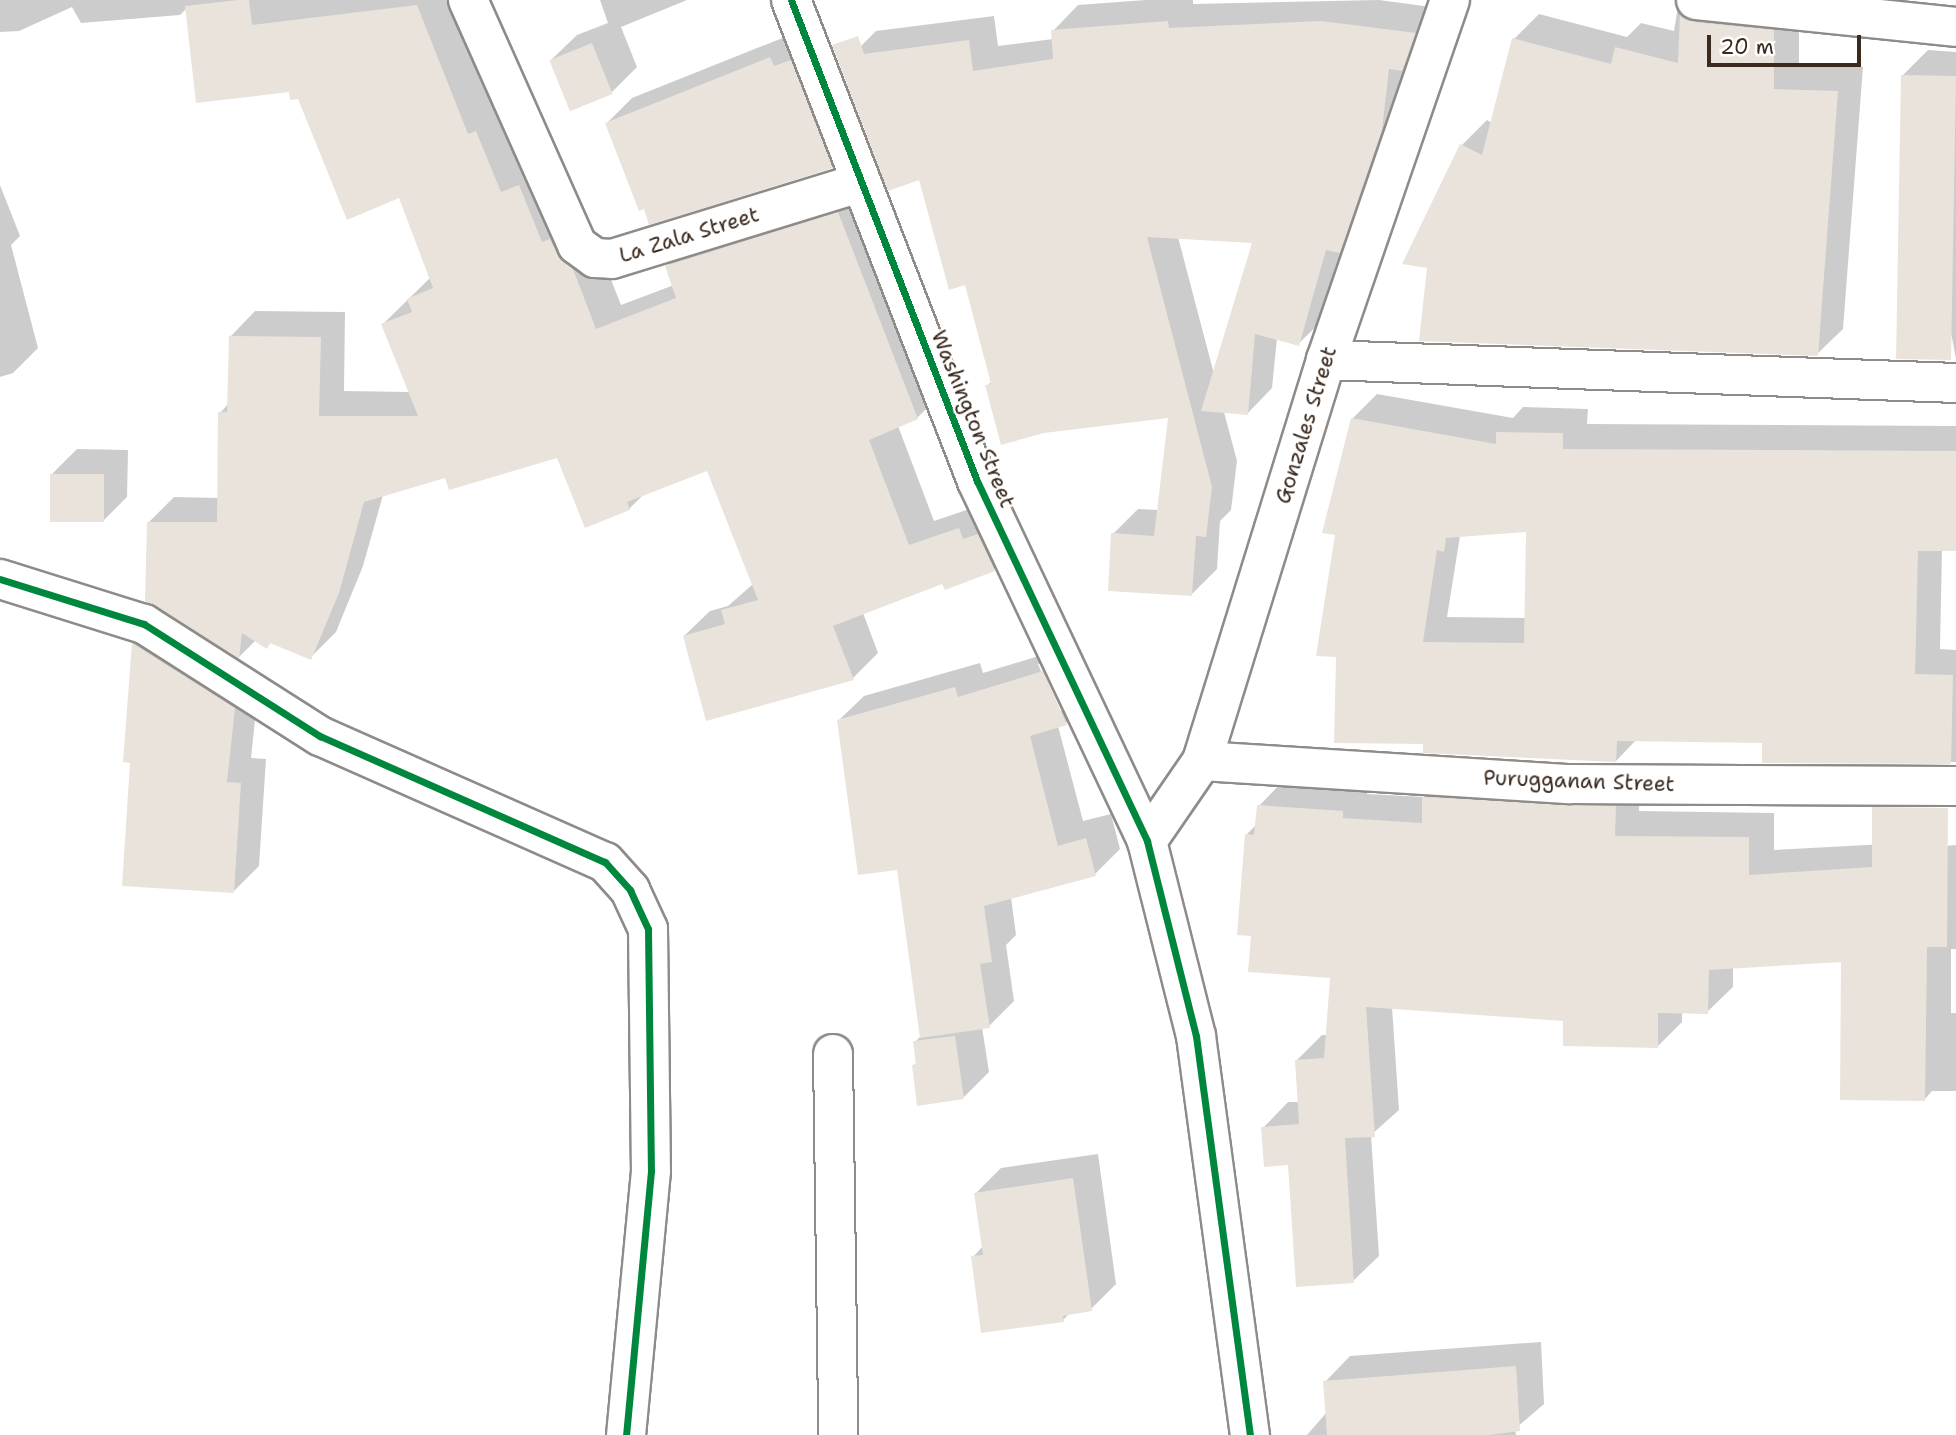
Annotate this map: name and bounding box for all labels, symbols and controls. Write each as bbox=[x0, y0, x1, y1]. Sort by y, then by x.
scale bar bbox=[1711, 21, 1865, 65]
text: 20 m bbox=[1720, 33, 1774, 61]
street label: La Zala Street bbox=[616, 202, 762, 268]
street label: Washington Street bbox=[926, 327, 1020, 511]
street label: Gonzales Street bbox=[1270, 343, 1342, 507]
street label: Purugganan Street bbox=[1483, 765, 1675, 797]

